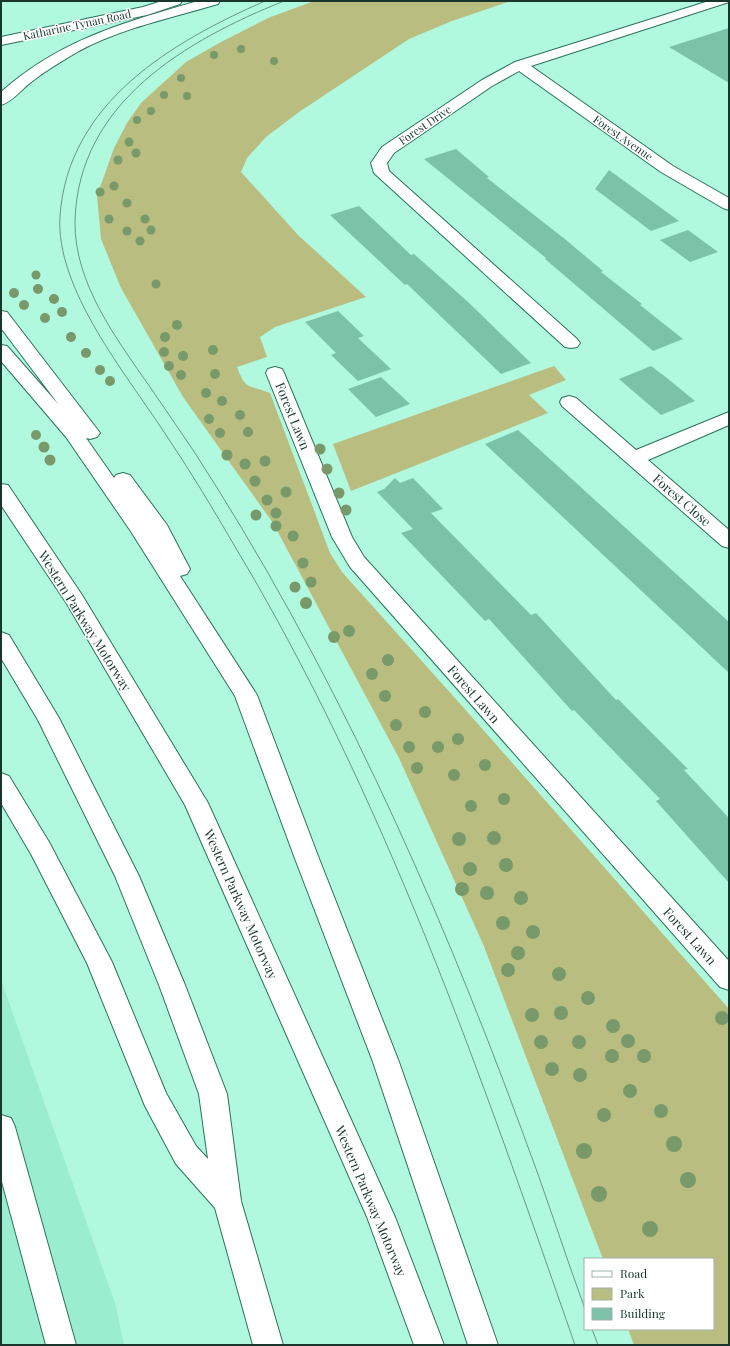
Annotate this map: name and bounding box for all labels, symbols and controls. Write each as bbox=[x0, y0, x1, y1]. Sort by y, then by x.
street label: Katharine Tynan Road bbox=[22, 6, 133, 43]
street label: Forest Drive bbox=[395, 101, 454, 148]
street label: Forest Avenue bbox=[590, 111, 656, 164]
street label: Forest Lawn bbox=[272, 379, 315, 452]
street label: Forest Close bbox=[650, 470, 715, 530]
street label: Western Parkway Motorway bbox=[35, 547, 136, 694]
street label: Forest Lawn bbox=[444, 661, 504, 726]
street label: Western Parkway Motorway bbox=[200, 825, 282, 982]
street label: Forest Lawn bbox=[660, 903, 721, 968]
street label: Western Parkway Motorway bbox=[332, 1122, 411, 1279]
legend bbox=[584, 1258, 714, 1330]
text: Road bbox=[620, 1265, 647, 1281]
text: Park bbox=[620, 1285, 645, 1301]
text: Building bbox=[620, 1305, 666, 1321]

